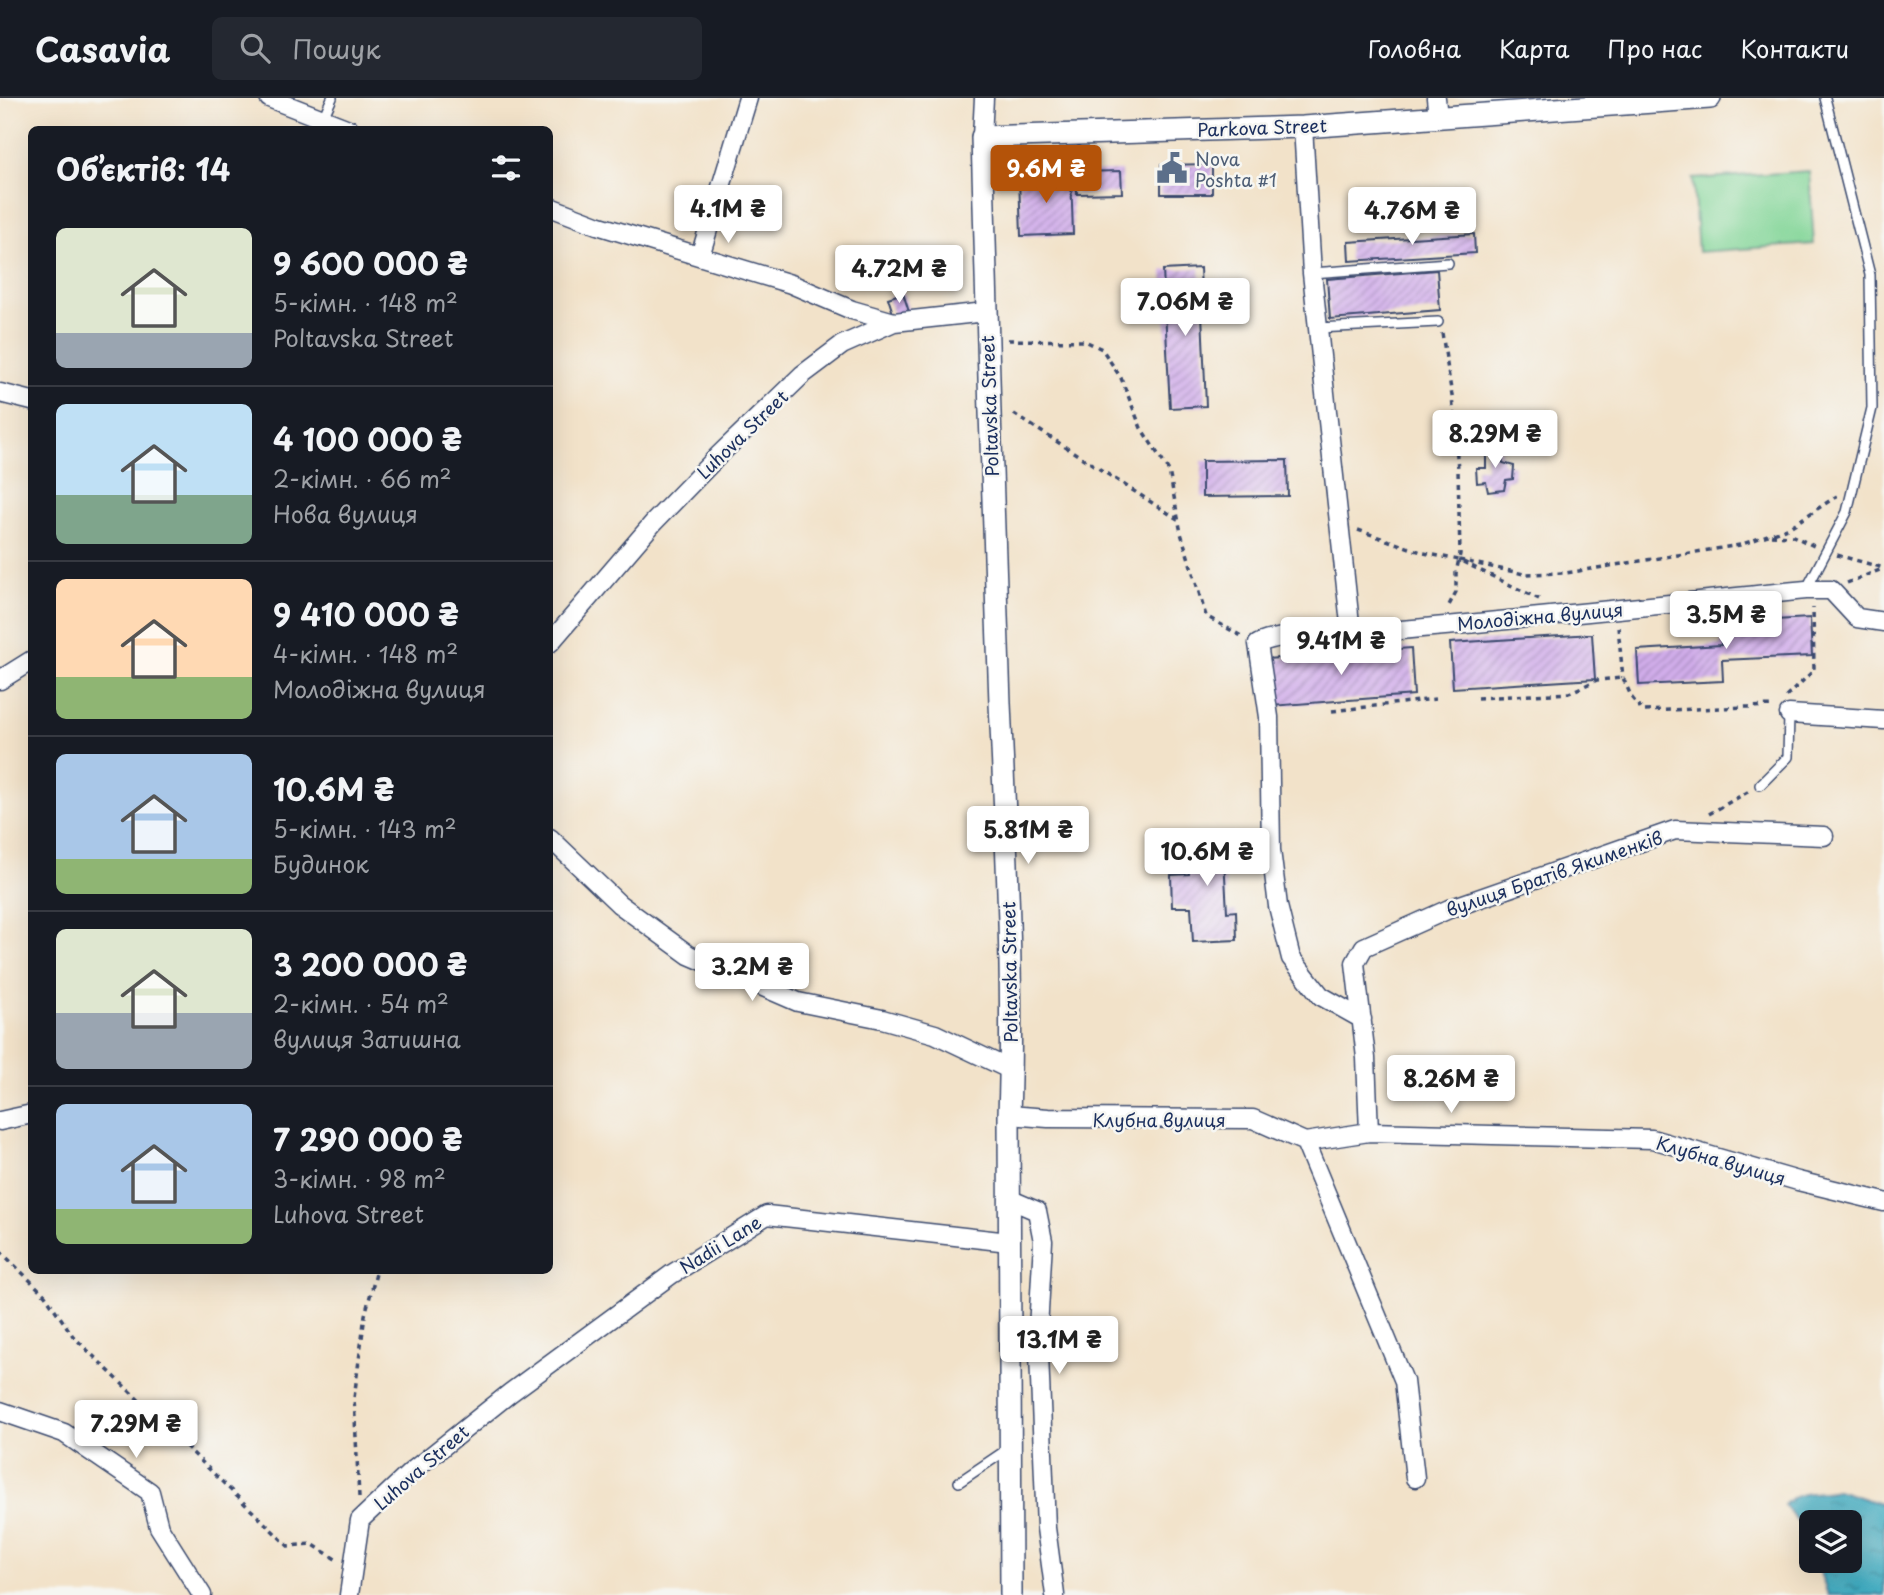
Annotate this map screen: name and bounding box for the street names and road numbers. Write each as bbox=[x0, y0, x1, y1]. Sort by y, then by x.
street label: Parkova Street bbox=[1197, 111, 1327, 143]
street label: Poltavska Street bbox=[973, 335, 1005, 477]
street label: Luhova Street bbox=[690, 383, 794, 485]
street label: Молодіжна вулиця bbox=[1456, 595, 1624, 637]
street label: вулиця Братів Якименків bbox=[1442, 823, 1666, 923]
street label: Poltavska Street bbox=[994, 901, 1024, 1043]
street label: Клубна вулиця bbox=[1092, 1106, 1226, 1133]
street label: Клубна вулиця bbox=[1653, 1129, 1789, 1191]
street label: Nadii Lane bbox=[674, 1208, 766, 1280]
street label: Luhova Street bbox=[368, 1418, 474, 1516]

